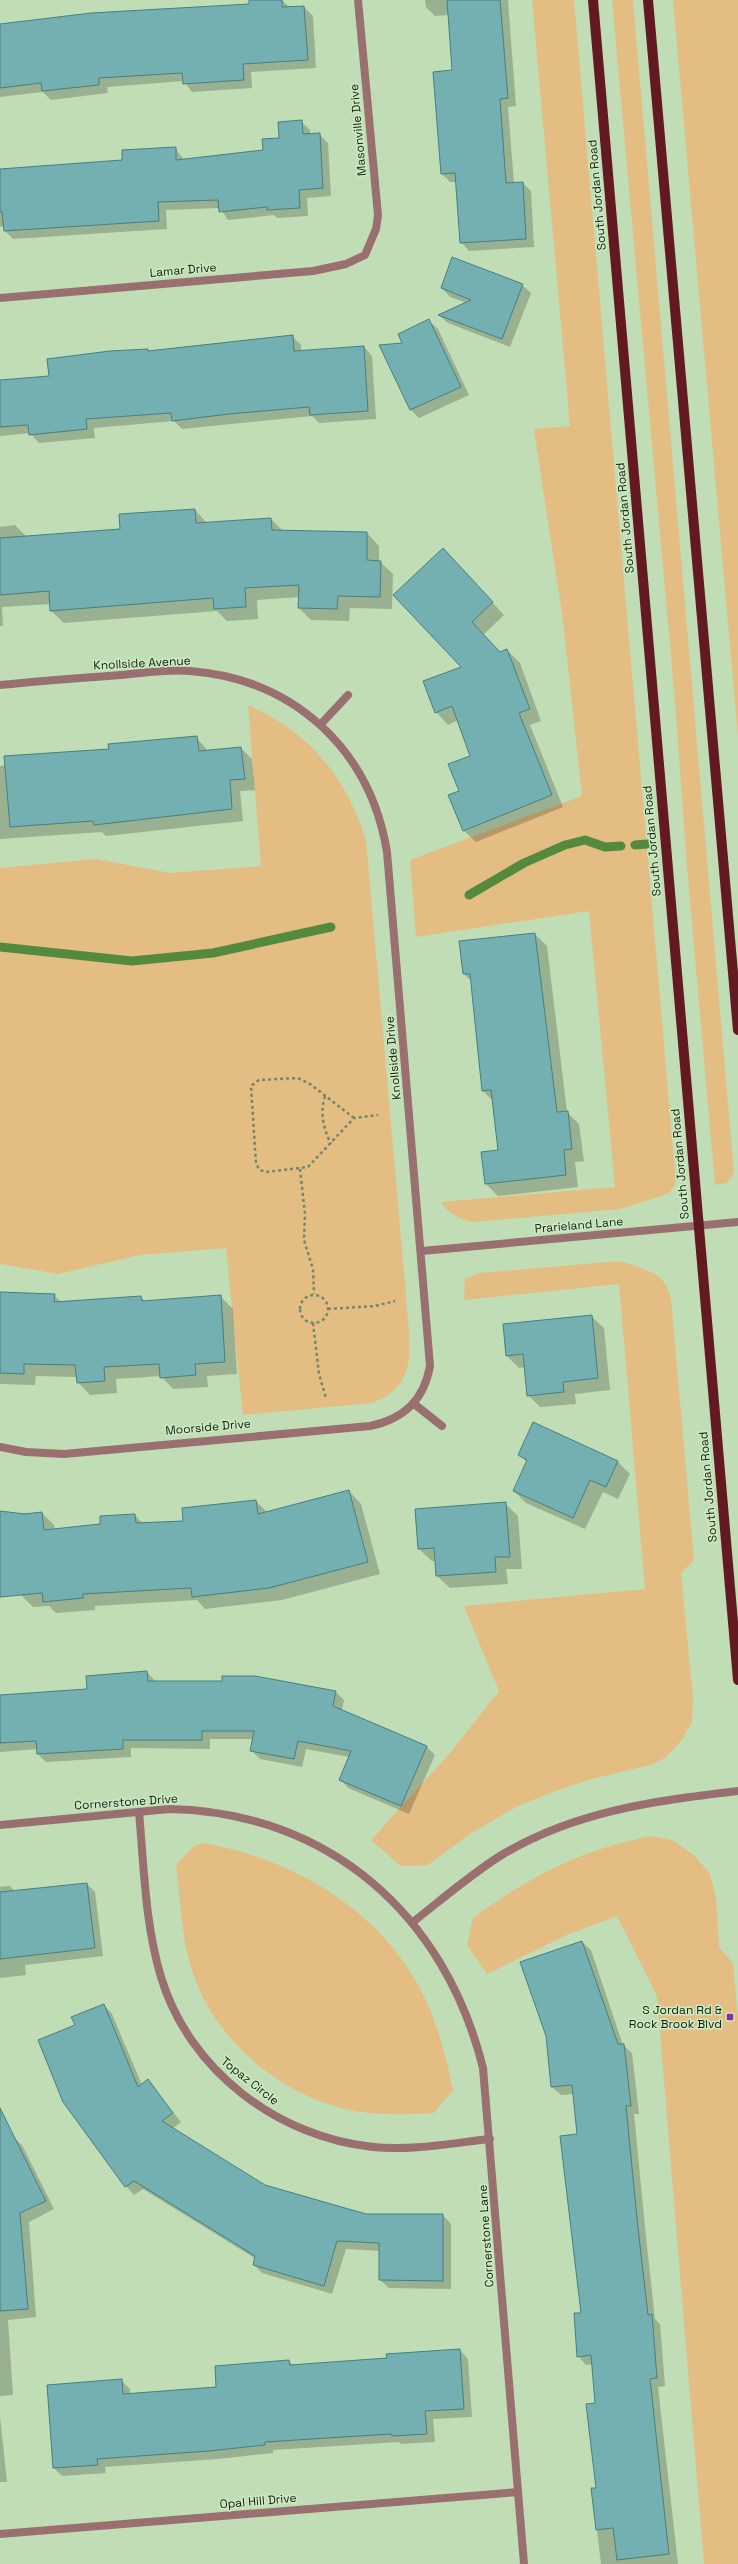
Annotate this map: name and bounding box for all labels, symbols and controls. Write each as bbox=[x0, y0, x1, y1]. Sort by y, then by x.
street label: Masonville Drive bbox=[346, 83, 370, 177]
street label: South Jordan Road bbox=[584, 139, 610, 251]
street label: Lamar Drive bbox=[149, 259, 217, 281]
street label: South Jordan Road bbox=[612, 462, 638, 574]
street label: Knollside Avenue bbox=[93, 652, 191, 674]
street label: South Jordan Road bbox=[639, 785, 665, 897]
street label: Knollside Drive bbox=[381, 1016, 405, 1100]
street label: South Jordan Road bbox=[667, 1108, 693, 1220]
street label: Prarieland Lane bbox=[534, 1213, 624, 1237]
street label: Moorside Drive bbox=[165, 1415, 251, 1439]
street label: South Jordan Road bbox=[695, 1431, 721, 1543]
street label: Cornerstone Drive bbox=[74, 1790, 178, 1814]
place label: S Jordan Rd & Rock Brook Blvd bbox=[629, 2002, 722, 2032]
marker: S Jordan Rd & Rock Brook Blvd bbox=[725, 2012, 735, 2022]
street label: Topaz Circle bbox=[218, 2053, 282, 2109]
street label: Cornerstone Lane bbox=[474, 2184, 498, 2288]
street label: Opal Hill Drive bbox=[219, 2490, 297, 2512]

